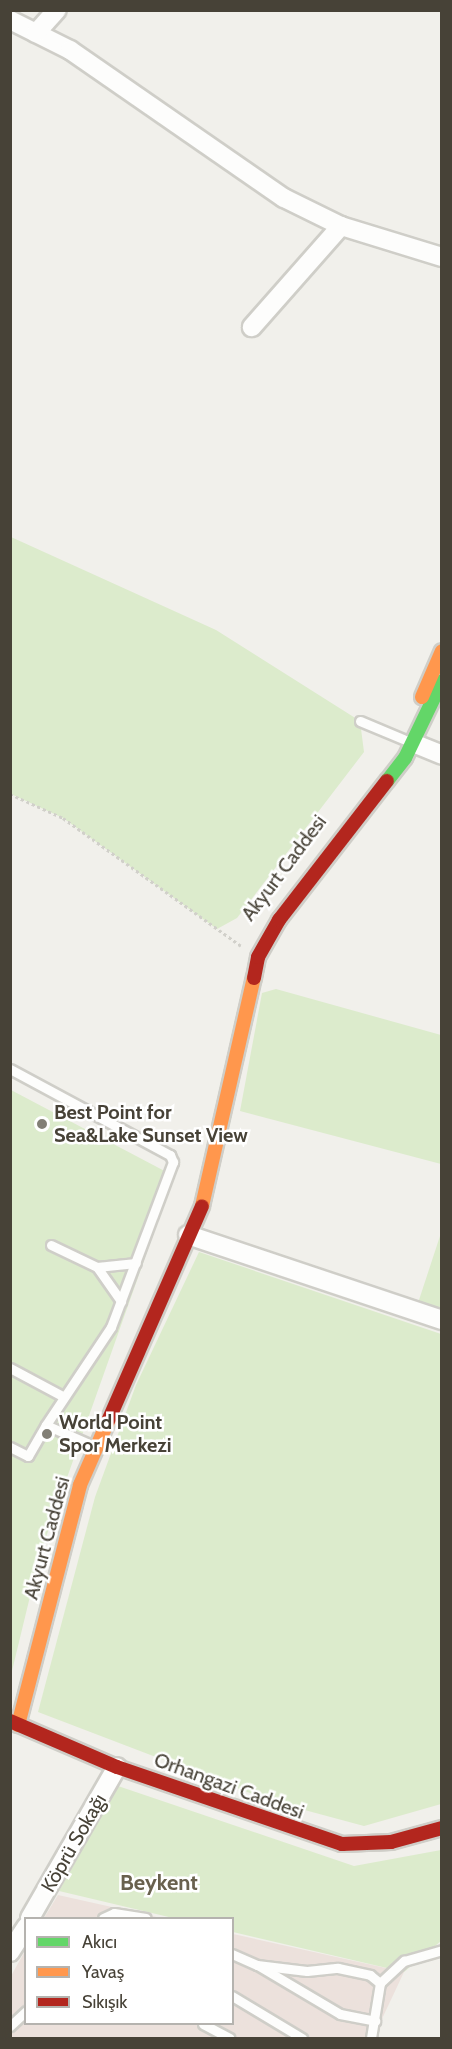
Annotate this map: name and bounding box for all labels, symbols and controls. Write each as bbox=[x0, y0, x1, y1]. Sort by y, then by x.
street label: Akyurt Caddesi bbox=[236, 810, 332, 926]
place label: Best Point for Sea&Lake Sunset View bbox=[54, 1100, 248, 1147]
marker: Best Point for Sea&Lake Sunset View bbox=[35, 1117, 49, 1131]
place label: World Point Spor Merkezi bbox=[59, 1410, 172, 1457]
marker: World Point Spor Merkezi bbox=[40, 1427, 54, 1441]
street label: Akyurt Caddesi bbox=[19, 1474, 75, 1602]
street label: Orhangazi Caddesi bbox=[151, 1748, 307, 1824]
street label: Köprü Sokağı bbox=[36, 1790, 112, 1896]
district label: Beykent bbox=[120, 1870, 198, 1896]
legend bbox=[24, 1917, 234, 2025]
text: Akıcı bbox=[82, 1931, 117, 1953]
text: Yavaş bbox=[82, 1961, 124, 1983]
text: Sıkışık bbox=[82, 1991, 127, 2013]

